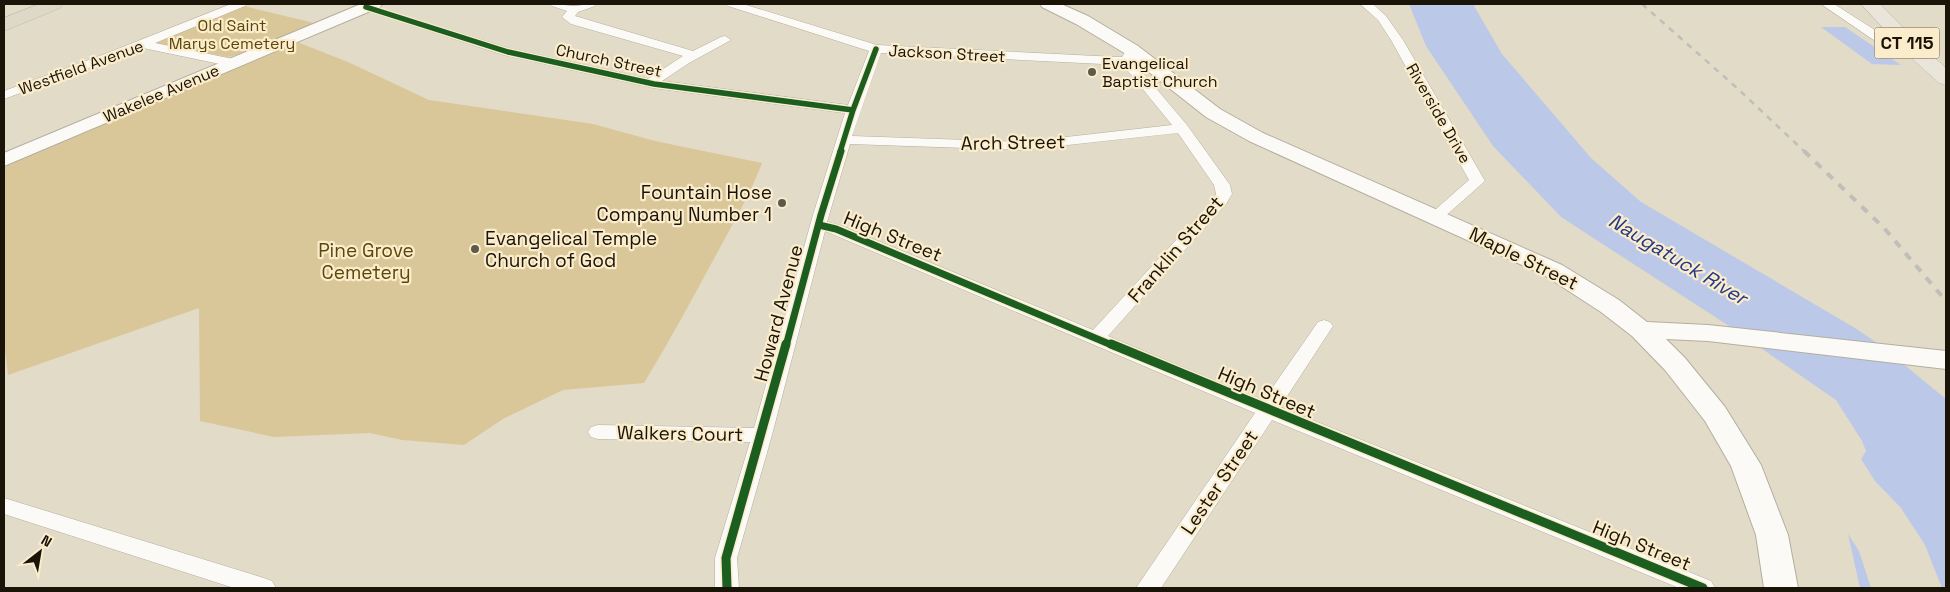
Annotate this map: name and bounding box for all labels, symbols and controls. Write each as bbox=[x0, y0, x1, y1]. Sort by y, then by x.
park label: Old Saint Marys Cemetery bbox=[169, 15, 295, 54]
road number: CT 115 bbox=[1874, 28, 1940, 58]
street label: Westfield Avenue bbox=[16, 35, 146, 100]
street label: Church Street bbox=[554, 39, 664, 82]
street label: Jackson Street bbox=[888, 40, 1006, 67]
place label: Evangelical Baptist Church bbox=[1102, 53, 1218, 92]
street label: Riverside Drive bbox=[1401, 59, 1476, 167]
street label: Wakelee Avenue bbox=[100, 60, 222, 127]
marker: Evangelical Baptist Church bbox=[1086, 66, 1098, 78]
street label: Arch Street bbox=[960, 129, 1066, 156]
place label: Fountain Hose Company Number 1 bbox=[596, 180, 772, 227]
street label: Franklin Street bbox=[1122, 191, 1229, 308]
marker: Fountain Hose Company Number 1 bbox=[776, 197, 788, 209]
street label: High Street bbox=[840, 205, 946, 268]
water label: Naugatuck River bbox=[1604, 207, 1754, 312]
street label: Maple Street bbox=[1465, 221, 1582, 296]
place label: Evangelical Temple Church of God bbox=[485, 226, 657, 273]
park label: Pine Grove Cemetery bbox=[318, 238, 414, 285]
street label: Howard Avenue bbox=[748, 242, 809, 384]
marker: Evangelical Temple Church of God bbox=[469, 243, 481, 255]
street label: High Street bbox=[1214, 361, 1320, 424]
street label: Walkers Court bbox=[617, 420, 743, 447]
street label: Lester Street bbox=[1175, 425, 1264, 539]
street label: High Street bbox=[1589, 514, 1695, 577]
north arrow bbox=[15, 527, 65, 577]
text: N bbox=[38, 531, 55, 551]

